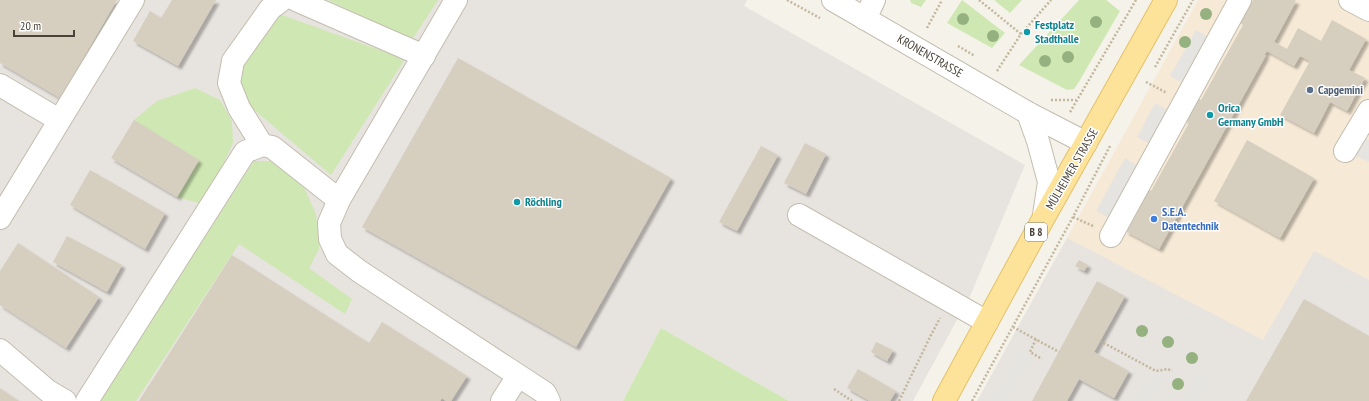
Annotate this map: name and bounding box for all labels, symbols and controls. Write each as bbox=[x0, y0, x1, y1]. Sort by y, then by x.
scale bar bbox=[14, 12, 74, 38]
place label: Festplatz Stadthalle bbox=[1035, 17, 1079, 46]
text: 20 m bbox=[20, 18, 41, 33]
marker: Festplatz Stadthalle bbox=[1022, 27, 1032, 37]
street label: KRONENSTRASSE bbox=[895, 31, 966, 80]
place label: Capgemini bbox=[1318, 82, 1363, 97]
marker: Capgemini bbox=[1305, 85, 1315, 95]
place label: Orica Germany GmbH bbox=[1218, 100, 1283, 129]
marker: Orica Germany GmbH bbox=[1205, 110, 1215, 120]
street label: MÜLHEIMER STRASSE bbox=[1042, 125, 1101, 212]
place label: Röchling bbox=[525, 194, 562, 209]
marker: Röchling bbox=[512, 197, 522, 207]
place label: S.E.A. Datentechnik bbox=[1162, 204, 1219, 233]
marker: S.E.A. Datentechnik bbox=[1149, 214, 1159, 224]
road number: B 8 bbox=[1025, 223, 1047, 241]

